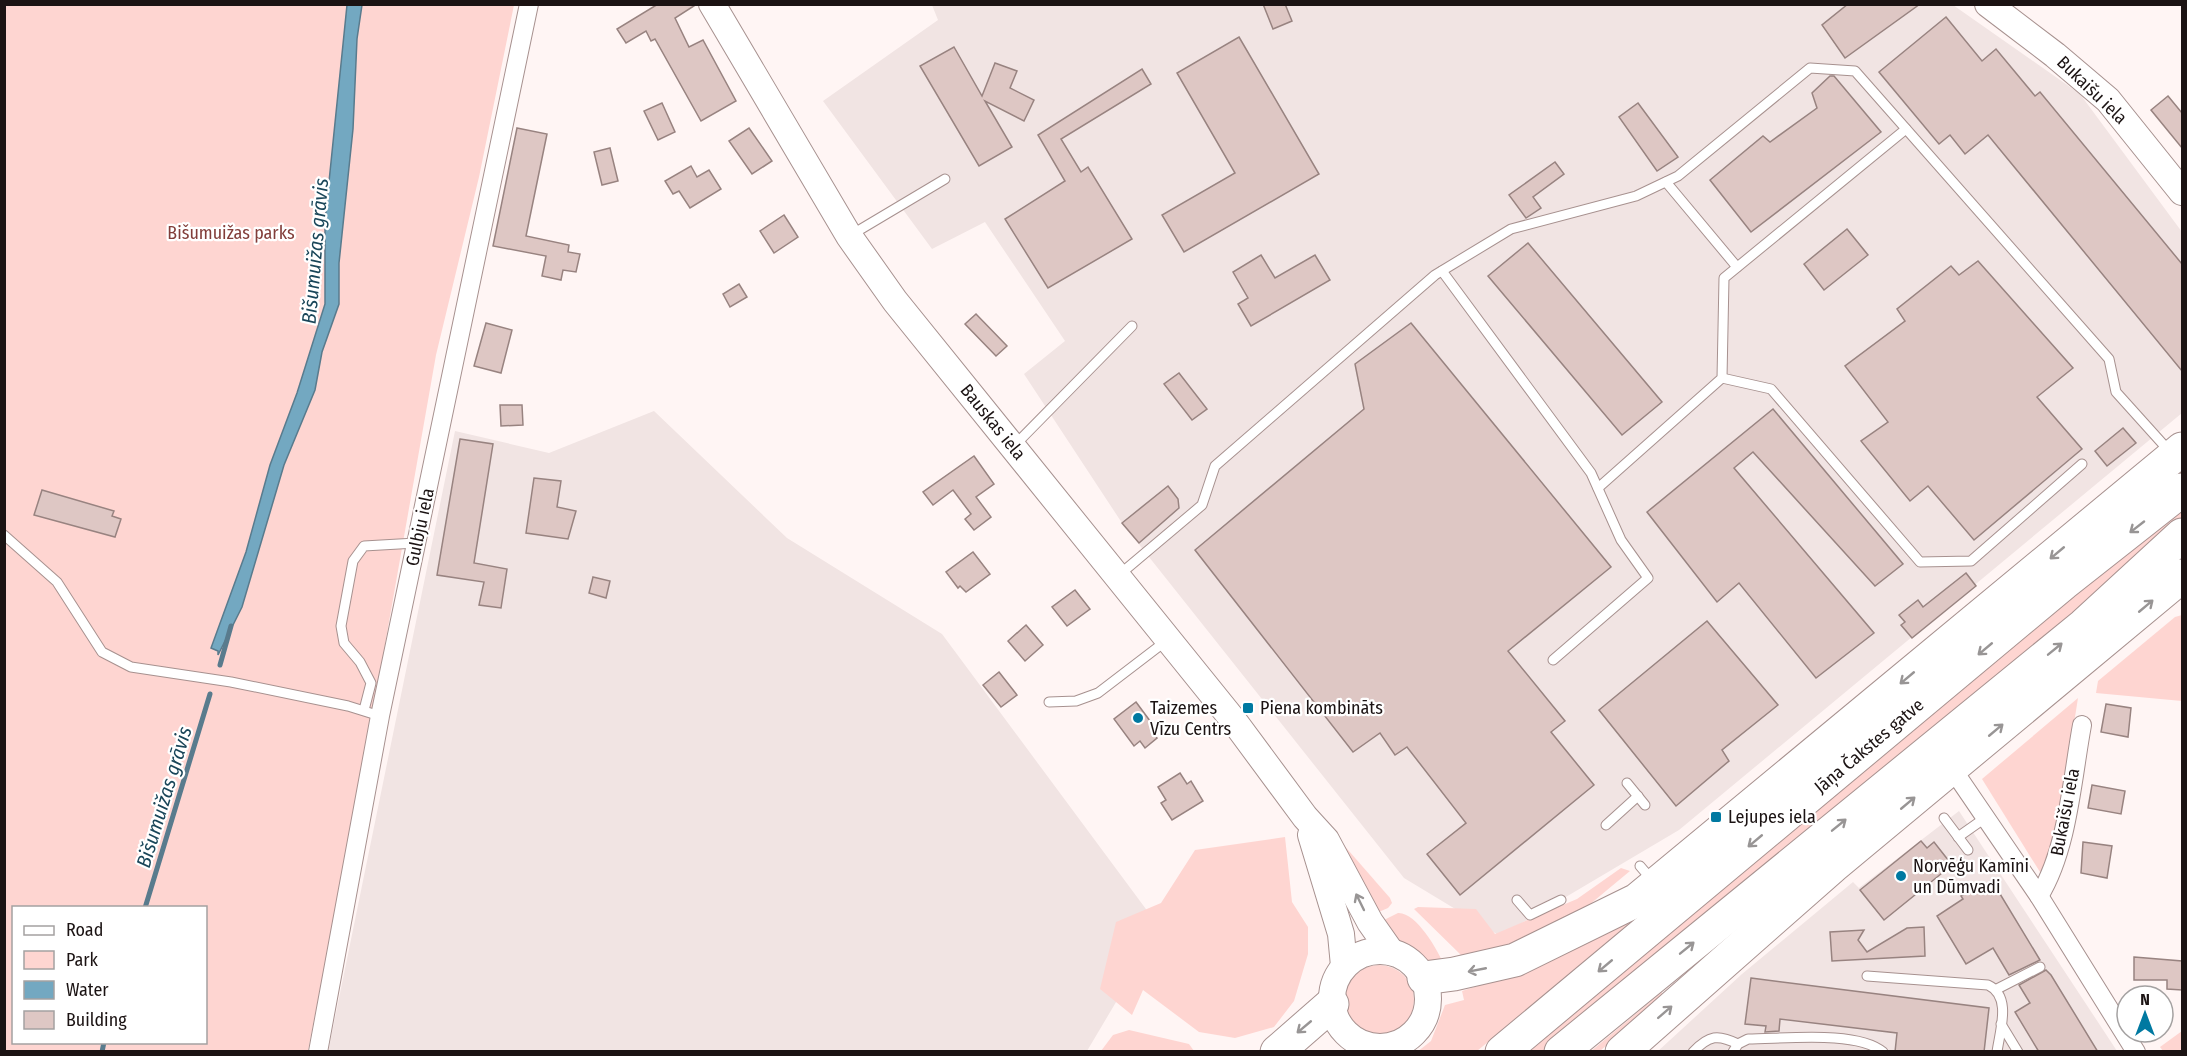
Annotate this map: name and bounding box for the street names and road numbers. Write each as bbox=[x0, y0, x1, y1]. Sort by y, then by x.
street label: Bukaišu iela bbox=[2052, 51, 2132, 129]
street label: Bauskas iela bbox=[956, 380, 1030, 465]
street label: Gulbju iela bbox=[401, 486, 439, 568]
street label: Jāņa Čakstes gatve bbox=[1810, 694, 1928, 798]
street label: Bukaišu iela bbox=[2046, 766, 2084, 858]

